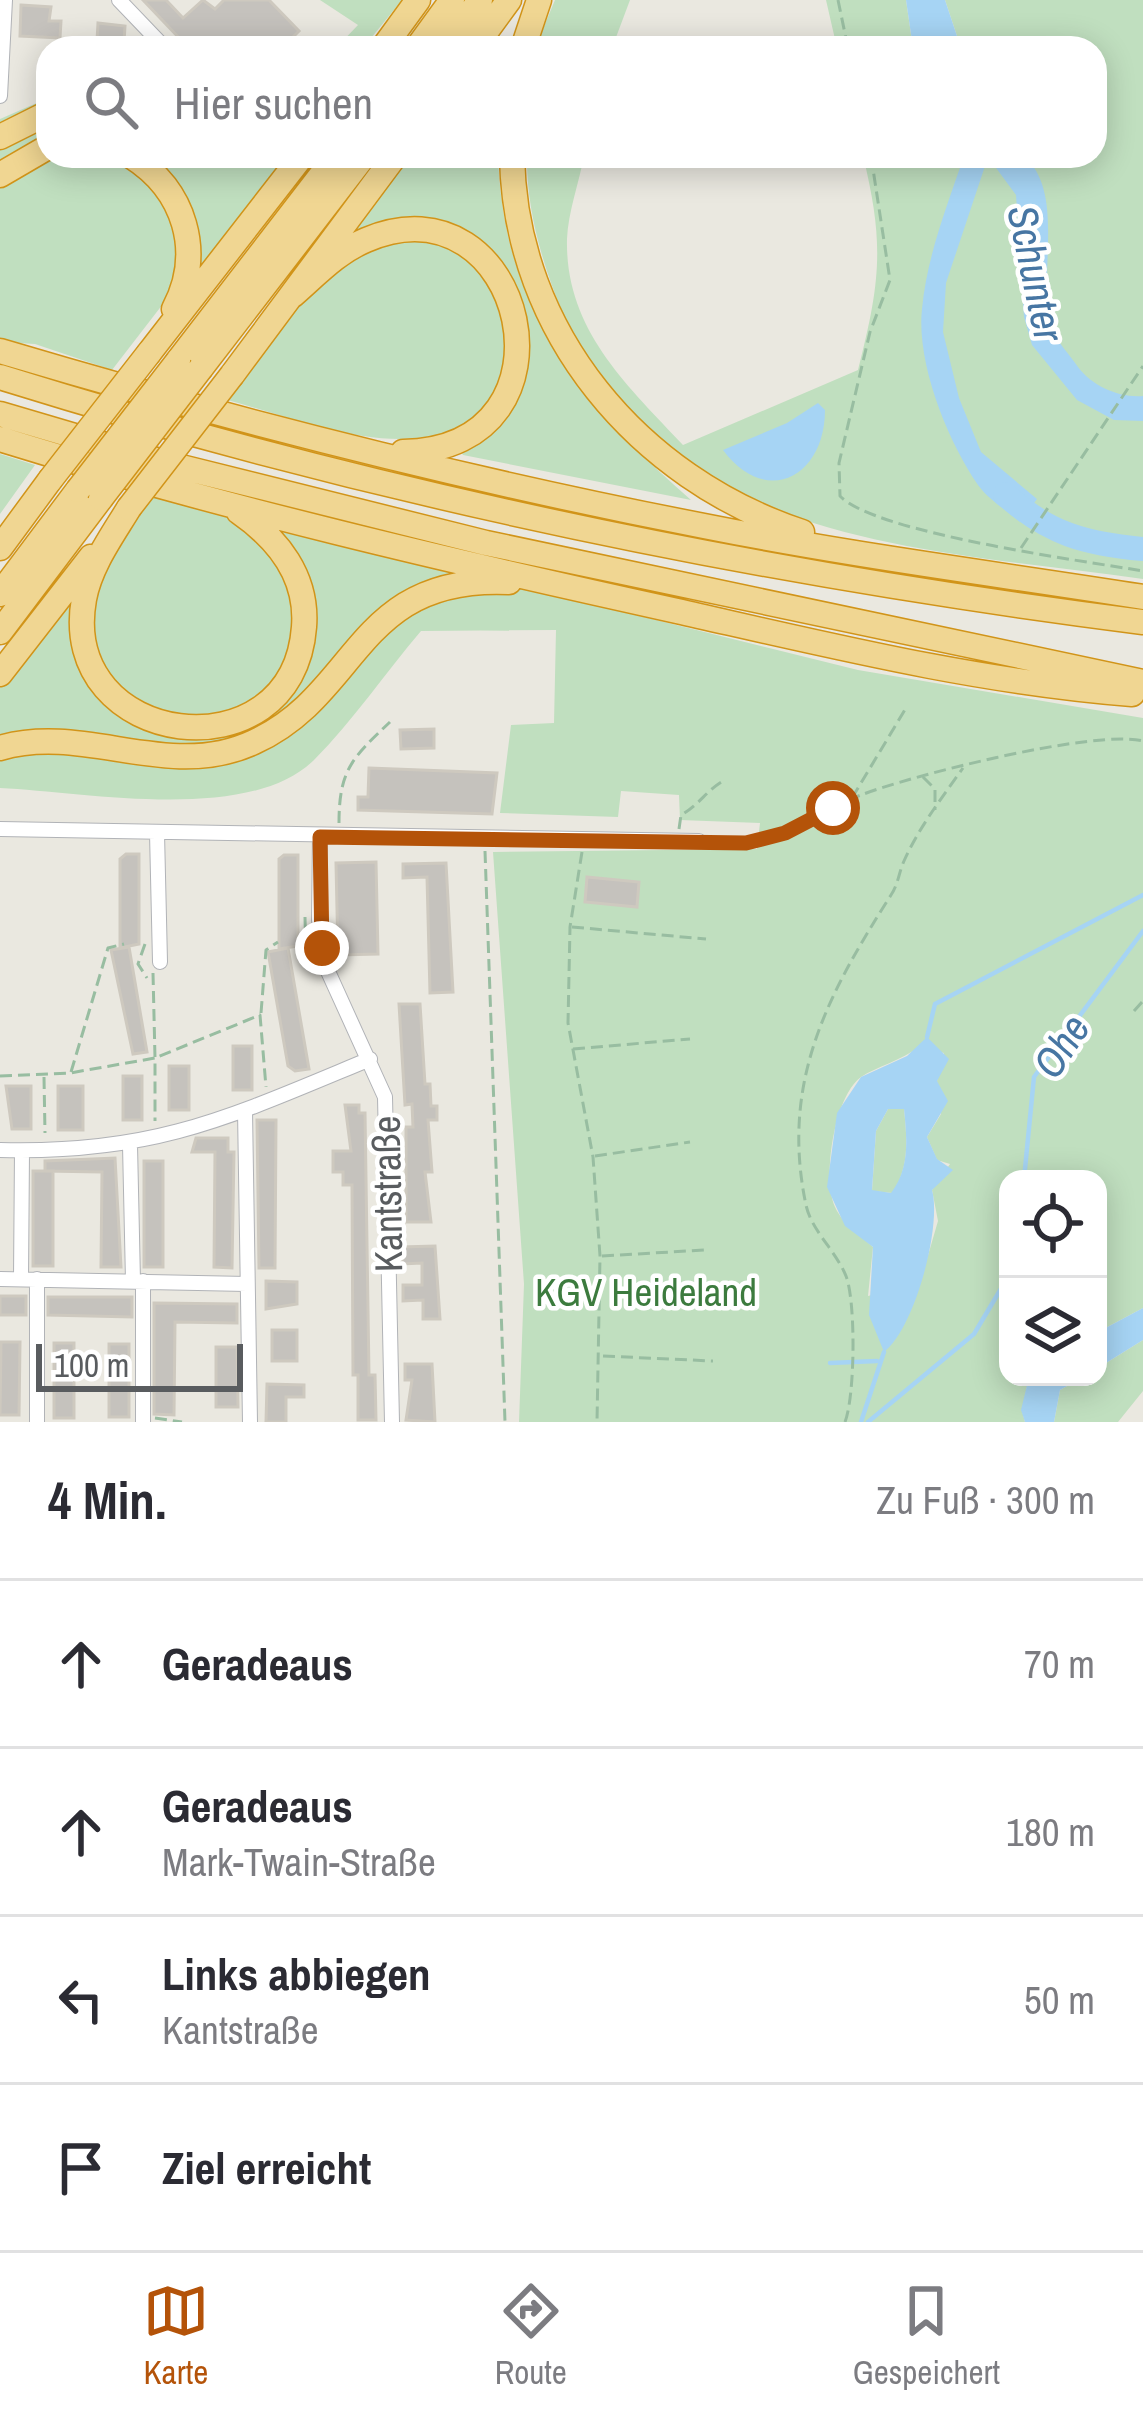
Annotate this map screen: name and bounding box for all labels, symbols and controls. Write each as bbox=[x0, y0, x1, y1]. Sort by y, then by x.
search box bbox=[36, 36, 1107, 168]
icon: search bbox=[78, 69, 144, 135]
text: Hier suchen bbox=[174, 72, 373, 133]
water label: Schunter bbox=[994, 200, 1078, 348]
route start bbox=[806, 781, 860, 835]
route end bbox=[295, 921, 349, 975]
water label: Ohe bbox=[1020, 1003, 1102, 1089]
street label: Kantstraße bbox=[360, 1115, 414, 1273]
map controls bbox=[999, 1170, 1107, 1386]
button: locate bbox=[999, 1170, 1107, 1278]
park label: KGV Heideland bbox=[535, 1266, 757, 1318]
button: layers bbox=[999, 1278, 1107, 1386]
scale bar bbox=[36, 1338, 243, 1391]
text: 100 m bbox=[54, 1343, 129, 1387]
text: 4 Min. bbox=[48, 1466, 167, 1535]
text: Zu Fuß · 300 m bbox=[876, 1474, 1095, 1526]
icon: ahead bbox=[48, 1631, 114, 1697]
text: Geradeaus bbox=[162, 1633, 353, 1694]
text: 70 m bbox=[1024, 1638, 1095, 1690]
text: Geradeaus bbox=[162, 1775, 353, 1836]
icon: ahead bbox=[48, 1799, 114, 1865]
text: 180 m bbox=[1006, 1806, 1095, 1858]
text: Mark-Twain-Straße bbox=[162, 1836, 436, 1888]
text: Links abbiegen bbox=[162, 1943, 431, 2004]
icon: left bbox=[48, 1967, 114, 2033]
text: 50 m bbox=[1024, 1974, 1095, 2026]
text: Kantstraße bbox=[162, 2004, 318, 2056]
icon: arrive bbox=[48, 2135, 114, 2201]
text: Ziel erreicht bbox=[162, 2137, 371, 2198]
tab: Karte bbox=[143, 2278, 209, 2394]
tab: Route bbox=[495, 2278, 567, 2394]
tab: Gespeichert bbox=[853, 2278, 1000, 2394]

